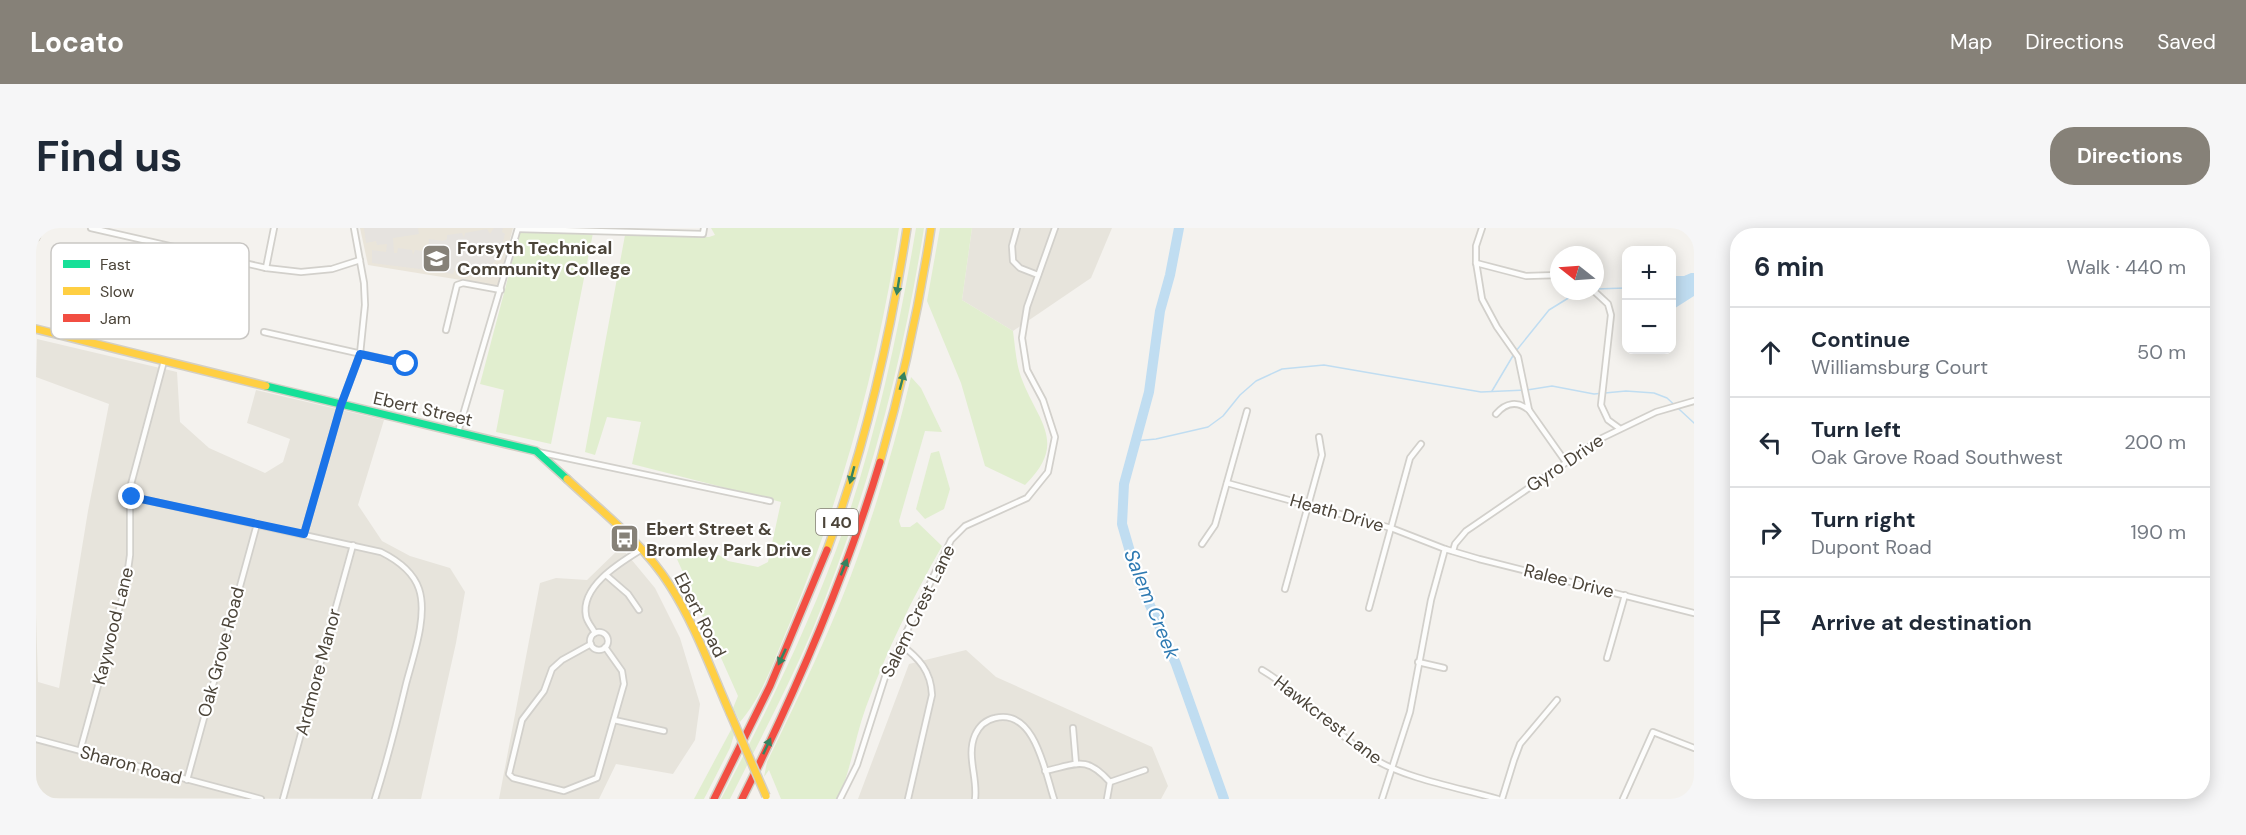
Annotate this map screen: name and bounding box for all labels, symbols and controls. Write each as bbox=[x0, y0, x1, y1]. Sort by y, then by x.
text: Locato bbox=[30, 24, 124, 61]
text: Map bbox=[1950, 28, 1992, 56]
text: Directions bbox=[2025, 28, 2124, 56]
text: Saved bbox=[2157, 28, 2216, 56]
button: Directions bbox=[2050, 127, 2210, 185]
text: Find us bbox=[36, 129, 182, 184]
place label: Forsyth Technical Community College bbox=[457, 236, 631, 281]
school or university icon: Forsyth Technical Community College bbox=[420, 242, 452, 274]
legend bbox=[51, 243, 249, 339]
north arrow bbox=[1550, 246, 1604, 300]
map controls bbox=[1622, 246, 1676, 354]
button: + bbox=[1622, 246, 1676, 300]
text: 6 min bbox=[1754, 250, 1824, 284]
text: Fast bbox=[100, 254, 131, 275]
text: Walk · 440 m bbox=[2067, 254, 2186, 280]
one-way arrow bbox=[894, 276, 903, 295]
text: Slow bbox=[100, 281, 134, 302]
button: − bbox=[1622, 300, 1676, 354]
text: Jam bbox=[100, 308, 131, 329]
text: Continue bbox=[1811, 325, 1910, 354]
icon: ahead bbox=[1754, 336, 1787, 369]
text: 50 m bbox=[2137, 339, 2186, 365]
route start bbox=[392, 350, 418, 376]
text: Williamsburg Court bbox=[1811, 354, 1988, 380]
one-way arrow bbox=[897, 372, 907, 390]
street label: Ebert Street bbox=[371, 386, 475, 432]
text: Turn left bbox=[1811, 415, 1901, 444]
icon: left bbox=[1754, 426, 1787, 459]
street label: Gyro Drive bbox=[1522, 428, 1608, 498]
text: 200 m bbox=[2124, 429, 2186, 455]
text: Oak Grove Road Southwest bbox=[1811, 444, 2063, 470]
one-way arrow bbox=[847, 466, 857, 484]
route end bbox=[118, 483, 144, 509]
street label: Heath Drive bbox=[1287, 488, 1387, 538]
text: Turn right bbox=[1811, 505, 1916, 534]
road number: I 40 bbox=[816, 509, 858, 535]
icon: right bbox=[1754, 516, 1787, 549]
place label: Ebert Street & Bromley Park Drive bbox=[646, 517, 812, 562]
text: 190 m bbox=[2130, 519, 2186, 545]
bus stop icon: Ebert Street & Bromley Park Drive bbox=[609, 523, 641, 555]
text: Dupont Road bbox=[1811, 534, 1932, 560]
street label: Salem Crest Lane bbox=[875, 541, 961, 681]
water label: Salem Creek bbox=[1118, 545, 1186, 664]
one-way arrow bbox=[840, 558, 849, 576]
street label: Ralee Drive bbox=[1521, 558, 1617, 604]
street label: Kaywood Lane bbox=[87, 565, 139, 687]
street label: Ebert Road bbox=[668, 569, 732, 661]
street label: Oak Grove Road bbox=[192, 584, 250, 720]
street label: Ardmore Manor bbox=[290, 606, 347, 738]
icon: arrive bbox=[1754, 606, 1787, 639]
text: Arrive at destination bbox=[1811, 608, 2032, 637]
one-way arrow bbox=[778, 648, 787, 665]
street label: Hawkcrest Lane bbox=[1269, 670, 1387, 770]
one-way arrow bbox=[762, 738, 771, 755]
street label: Sharon Road bbox=[77, 740, 185, 790]

